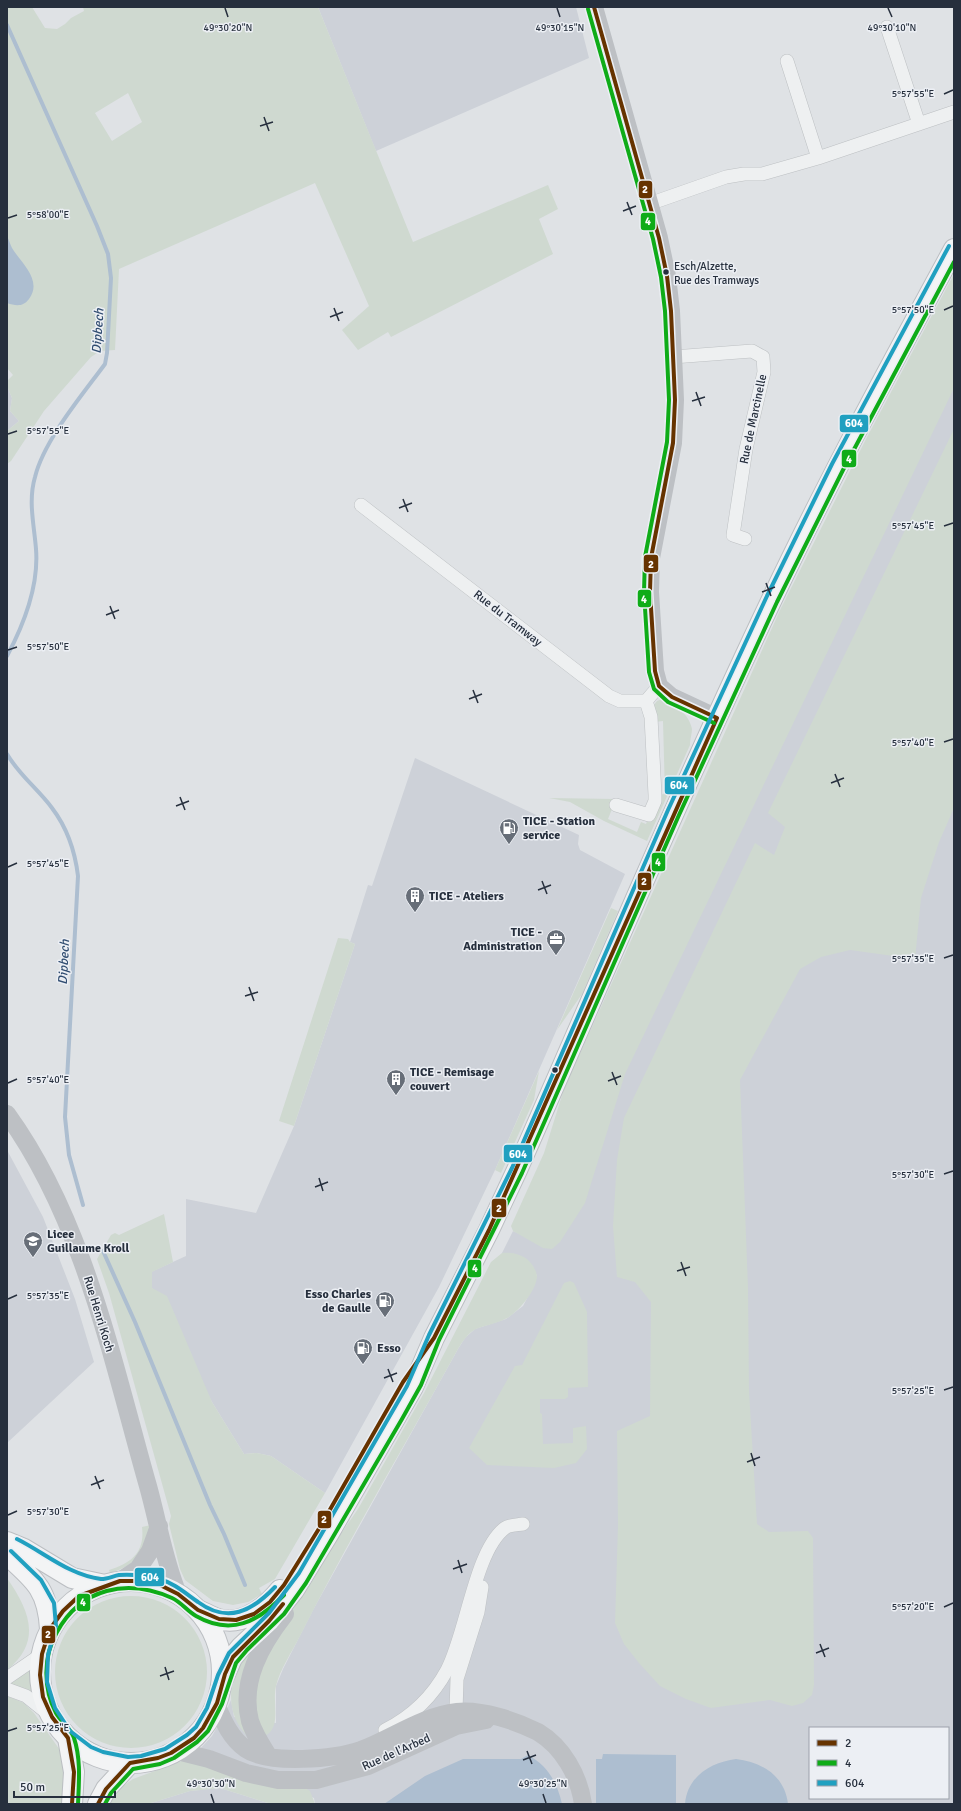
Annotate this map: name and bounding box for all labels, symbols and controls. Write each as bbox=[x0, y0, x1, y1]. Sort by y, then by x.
text: 49°30'20"N bbox=[204, 22, 252, 34]
text: 49°30'15"N bbox=[536, 22, 584, 34]
text: 49°30'10"N bbox=[868, 22, 916, 34]
text: 5°57'55"E bbox=[892, 88, 934, 100]
line badge: 2 bbox=[638, 180, 653, 199]
text: 2 bbox=[642, 183, 648, 196]
text: 5°58'00"E bbox=[27, 209, 69, 221]
line badge: 4 bbox=[640, 212, 656, 231]
text: 4 bbox=[645, 215, 651, 228]
place label: Esch/Alzette, Rue des Tramways bbox=[674, 260, 759, 287]
marker: Esch/Alzette, Rue des Tramways bbox=[661, 267, 671, 277]
text: 5°57'50"E bbox=[892, 304, 934, 316]
water label: Dipbech bbox=[88, 307, 108, 354]
street label: Rue de Marcinelle bbox=[737, 373, 770, 465]
line badge: 604 bbox=[839, 414, 869, 433]
text: 604 bbox=[845, 417, 863, 430]
text: 5°57'55"E bbox=[27, 425, 69, 437]
line badge: 4 bbox=[841, 449, 857, 468]
text: 4 bbox=[846, 453, 852, 466]
text: 5°57'45"E bbox=[892, 520, 934, 532]
line badge: 2 bbox=[643, 554, 659, 573]
text: 2 bbox=[648, 558, 654, 571]
street label: Rue du Tramway bbox=[470, 587, 545, 650]
line badge: 4 bbox=[637, 589, 652, 608]
text: 4 bbox=[641, 593, 647, 606]
text: 5°57'50"E bbox=[27, 641, 69, 653]
text: 5°57'40"E bbox=[892, 737, 934, 749]
line badge: 604 bbox=[664, 776, 695, 795]
text: 604 bbox=[670, 779, 688, 792]
place label: TICE - Station service bbox=[523, 814, 595, 843]
fuel station icon: TICE - Station service bbox=[498, 817, 520, 845]
line badge: 4 bbox=[651, 852, 666, 872]
text: 4 bbox=[655, 856, 661, 869]
text: 5°57'45"E bbox=[27, 858, 69, 870]
line badge: 2 bbox=[637, 872, 652, 891]
text: 2 bbox=[641, 875, 647, 888]
building icon: TICE - Ateliers bbox=[404, 885, 426, 913]
place label: TICE - Ateliers bbox=[429, 889, 505, 904]
place label: TICE - Administration bbox=[463, 925, 542, 954]
office icon: TICE - Administration bbox=[545, 928, 567, 956]
water label: Dipbech bbox=[55, 938, 73, 985]
text: 5°57'35"E bbox=[892, 953, 934, 965]
place label: TICE - Remisage couvert bbox=[410, 1065, 494, 1094]
unlabelled marker bbox=[550, 1065, 560, 1075]
building icon: TICE - Remisage couvert bbox=[385, 1068, 407, 1096]
text: 5°57'40"E bbox=[27, 1074, 69, 1086]
line badge: 604 bbox=[503, 1144, 533, 1163]
text: 604 bbox=[509, 1148, 527, 1161]
text: 5°57'30"E bbox=[892, 1169, 934, 1181]
line badge: 2 bbox=[491, 1198, 507, 1218]
text: 2 bbox=[496, 1202, 502, 1215]
place label: Licee Guillaume Kroll bbox=[47, 1227, 129, 1256]
school or university icon: Licee Guillaume Kroll bbox=[22, 1230, 44, 1258]
line badge: 4 bbox=[467, 1259, 482, 1278]
text: 4 bbox=[472, 1262, 478, 1275]
street label: Rue Henri Koch bbox=[80, 1274, 117, 1354]
place label: Esso Charles de Gaulle bbox=[305, 1287, 372, 1316]
text: 5°57'35"E bbox=[27, 1290, 69, 1302]
fuel station icon: Esso Charles de Gaulle bbox=[374, 1290, 396, 1318]
fuel station icon: Esso bbox=[352, 1337, 374, 1365]
place label: Esso bbox=[377, 1341, 401, 1356]
text: 5°57'25"E bbox=[892, 1385, 934, 1397]
text: 5°57'30"E bbox=[27, 1506, 69, 1518]
line badge: 2 bbox=[317, 1510, 332, 1529]
text: 2 bbox=[321, 1513, 327, 1526]
line badge: 604 bbox=[134, 1567, 165, 1587]
text: 604 bbox=[141, 1571, 159, 1584]
line badge: 4 bbox=[76, 1593, 91, 1612]
text: 4 bbox=[80, 1596, 86, 1609]
text: 5°57'20"E bbox=[892, 1601, 934, 1613]
line badge: 2 bbox=[41, 1625, 56, 1644]
text: 2 bbox=[45, 1628, 51, 1641]
text: 5°57'25"E bbox=[27, 1722, 69, 1734]
legend bbox=[809, 1727, 949, 1799]
street label: Rue de l'Arbed bbox=[360, 1731, 433, 1774]
text: 2 bbox=[845, 1736, 851, 1751]
text: 4 bbox=[845, 1756, 852, 1771]
scale bar bbox=[14, 1773, 115, 1799]
text: 604 bbox=[845, 1776, 865, 1791]
text: 49°30'30"N bbox=[187, 1778, 235, 1790]
text: 49°30'25"N bbox=[519, 1778, 567, 1790]
text: 50 m bbox=[20, 1780, 45, 1795]

